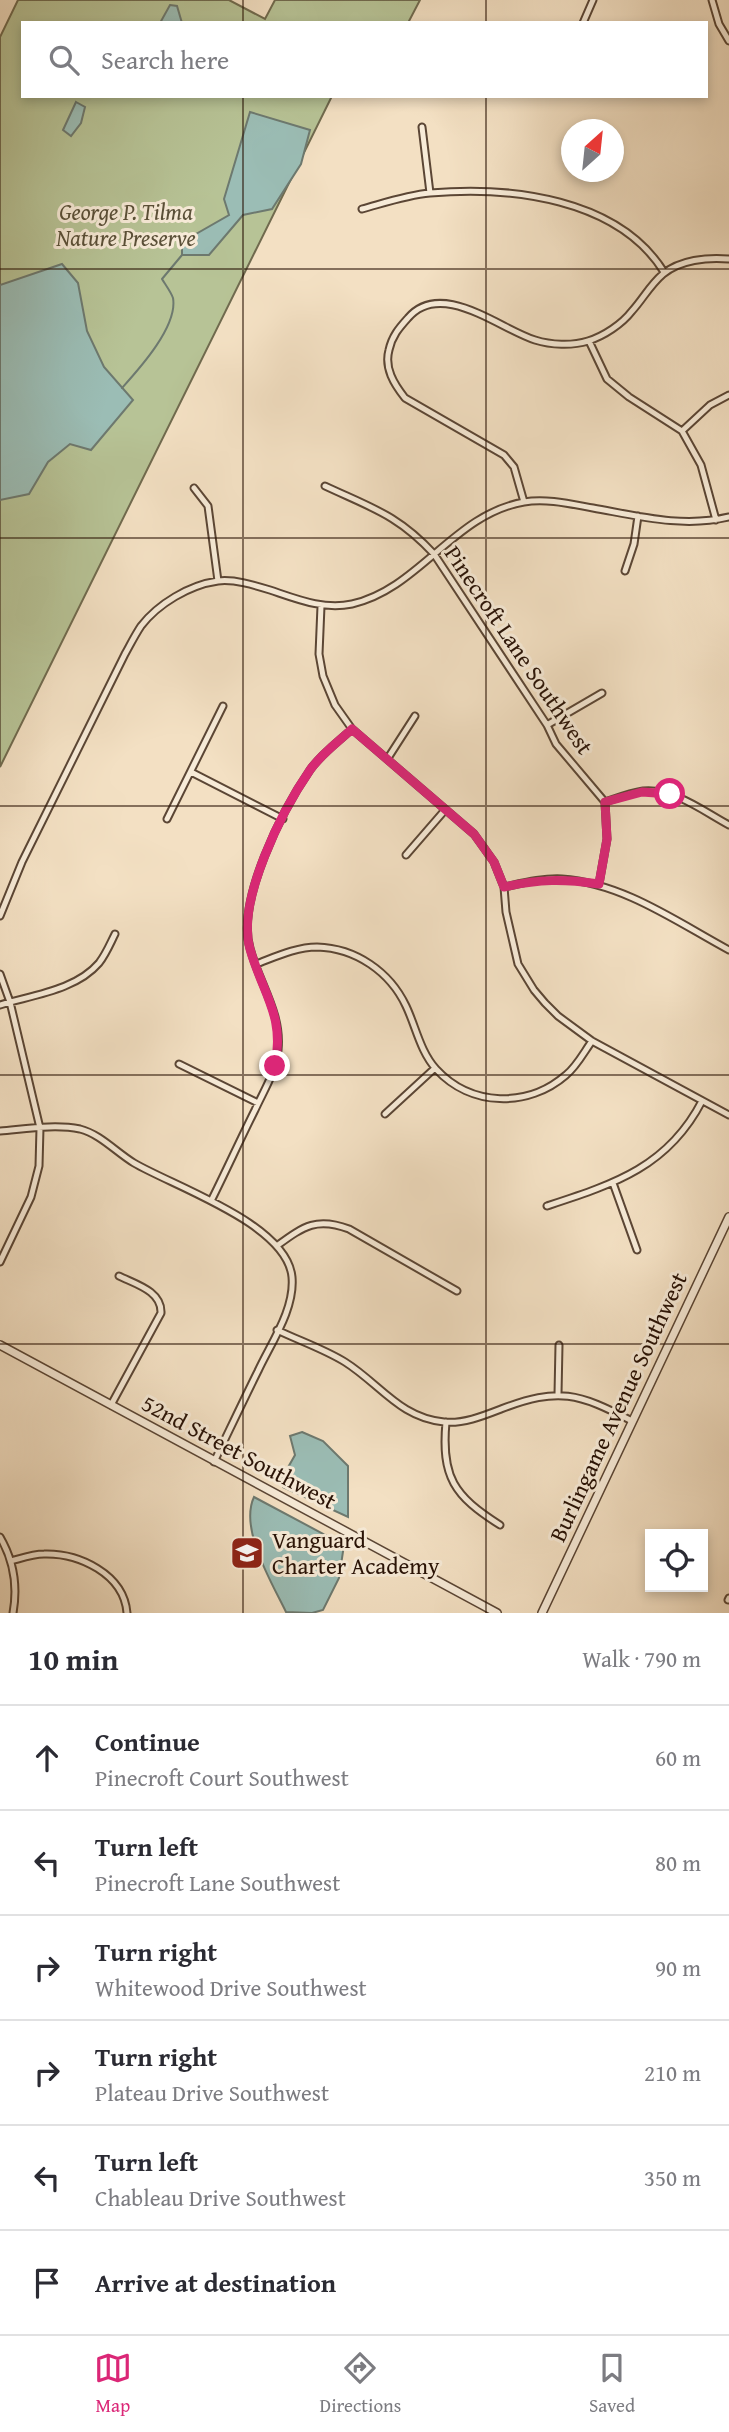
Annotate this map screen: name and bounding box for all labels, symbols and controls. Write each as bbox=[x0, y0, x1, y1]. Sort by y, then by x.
search box bbox=[21, 21, 708, 98]
text: Search here bbox=[101, 40, 229, 79]
icon: search bbox=[45, 41, 83, 79]
north arrow bbox=[561, 119, 624, 182]
park label: George P. Tilma Nature Preserve bbox=[55, 195, 196, 254]
street label: Pinecroft Lane Southwest bbox=[437, 539, 602, 761]
route start bbox=[654, 778, 685, 809]
route end bbox=[259, 1050, 290, 1081]
street label: Burlingame Avenue Southwest bbox=[540, 1267, 695, 1547]
street label: 52nd Street Southwest bbox=[136, 1386, 342, 1517]
place label: Vanguard Charter Academy bbox=[272, 1523, 440, 1582]
map controls bbox=[645, 1529, 708, 1592]
button: locate bbox=[645, 1529, 708, 1592]
school or university icon: Vanguard Charter Academy bbox=[228, 1534, 266, 1572]
text: 10 min bbox=[28, 1637, 118, 1681]
text: Walk · 790 m bbox=[582, 1642, 701, 1675]
text: Continue bbox=[95, 1722, 200, 1761]
icon: ahead bbox=[28, 1739, 66, 1777]
text: 60 m bbox=[655, 1741, 701, 1774]
text: Pinecroft Court Southwest bbox=[95, 1761, 349, 1794]
text: Turn left bbox=[95, 1827, 198, 1866]
icon: left bbox=[28, 1844, 66, 1882]
text: 80 m bbox=[655, 1846, 701, 1879]
text: Pinecroft Lane Southwest bbox=[95, 1866, 340, 1899]
text: Turn right bbox=[95, 1932, 217, 1971]
icon: right bbox=[28, 1949, 66, 1987]
text: 90 m bbox=[655, 1951, 701, 1984]
text: Whitewood Drive Southwest bbox=[95, 1971, 367, 2004]
text: Turn right bbox=[95, 2037, 217, 2076]
icon: right bbox=[28, 2054, 66, 2092]
text: 210 m bbox=[644, 2056, 701, 2089]
text: Plateau Drive Southwest bbox=[95, 2076, 329, 2109]
text: Turn left bbox=[95, 2142, 198, 2181]
icon: left bbox=[28, 2159, 66, 2197]
text: 350 m bbox=[644, 2161, 701, 2194]
text: Chableau Drive Southwest bbox=[95, 2181, 346, 2214]
text: Arrive at destination bbox=[95, 2263, 336, 2302]
icon: arrive bbox=[28, 2264, 66, 2302]
tab: Map bbox=[94, 2349, 132, 2419]
tab: Directions bbox=[320, 2349, 401, 2419]
tab: Saved bbox=[589, 2349, 635, 2419]

